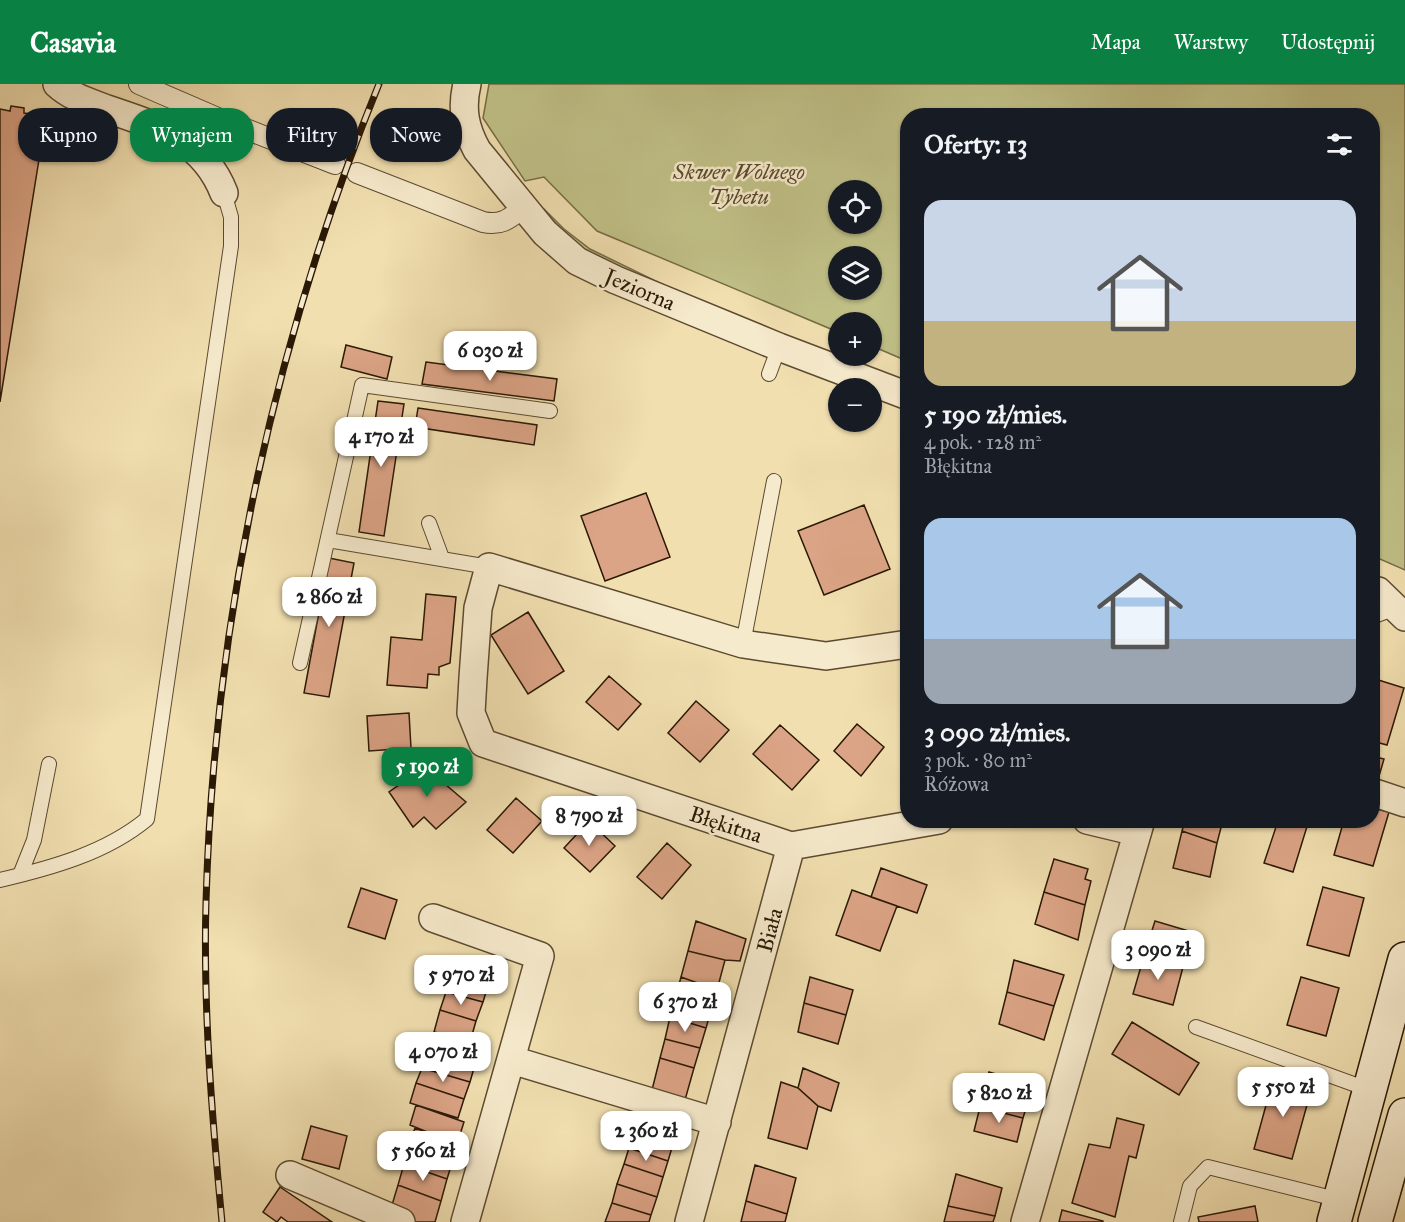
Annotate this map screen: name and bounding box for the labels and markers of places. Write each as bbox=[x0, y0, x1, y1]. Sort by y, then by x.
pin: 6 030 zł bbox=[428, 331, 552, 382]
pin: 4 170 zł bbox=[319, 417, 443, 468]
pin: 2 860 zł bbox=[267, 577, 391, 628]
pin: 5 190 zł bbox=[365, 747, 489, 798]
pin: 8 790 zł bbox=[527, 796, 651, 847]
pin: 3 090 zł bbox=[1096, 930, 1220, 981]
pin: 5 970 zł bbox=[399, 955, 523, 1006]
pin: 6 370 zł bbox=[623, 982, 747, 1033]
pin: 4 070 zł bbox=[381, 1032, 505, 1083]
pin: 5 550 zł bbox=[1221, 1067, 1345, 1118]
pin: 5 820 zł bbox=[937, 1073, 1061, 1124]
pin: 2 360 zł bbox=[584, 1111, 708, 1162]
pin: 5 560 zł bbox=[361, 1131, 485, 1182]

